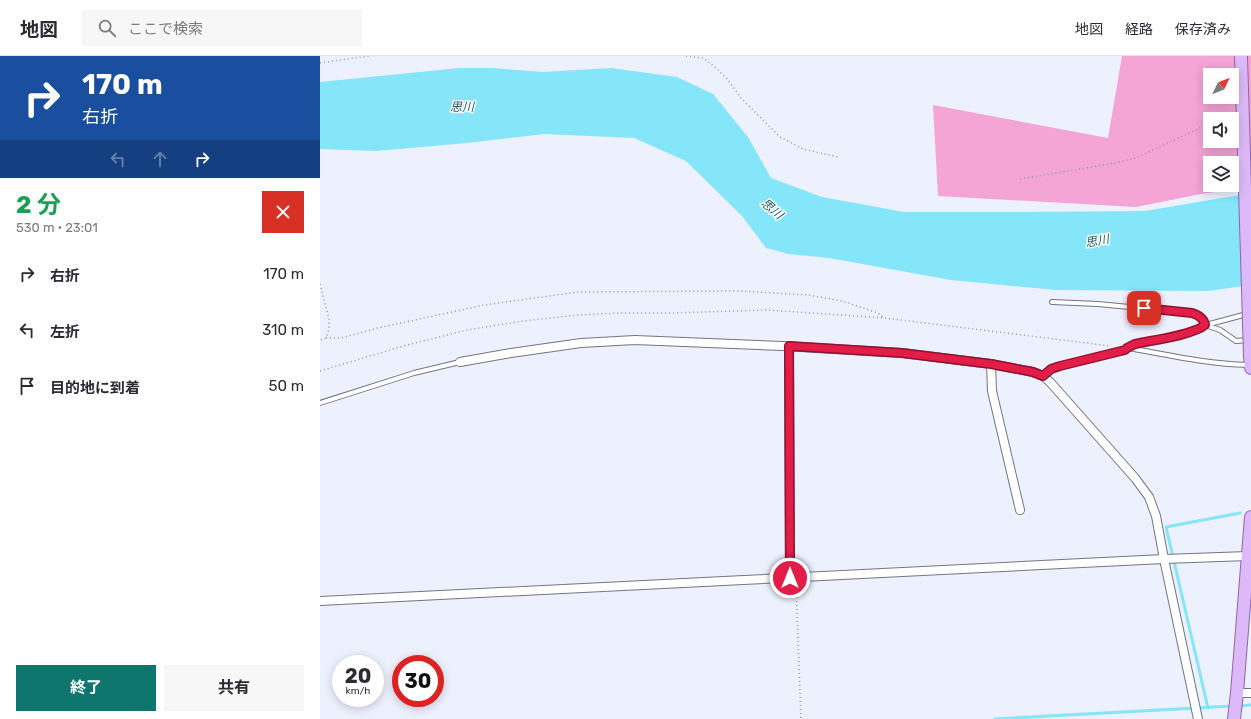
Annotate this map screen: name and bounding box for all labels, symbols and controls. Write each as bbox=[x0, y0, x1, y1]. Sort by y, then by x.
search box bbox=[82, 10, 362, 46]
icon: search bbox=[96, 17, 118, 39]
text: 地図 bbox=[20, 18, 58, 41]
text: ここで検索 bbox=[128, 20, 203, 38]
text: 地図 bbox=[1075, 21, 1103, 38]
text: 経路 bbox=[1125, 21, 1153, 38]
text: 保存済み bbox=[1175, 21, 1231, 38]
text: 170 m bbox=[82, 68, 163, 101]
north arrow bbox=[1203, 68, 1239, 104]
map controls bbox=[1203, 68, 1239, 192]
icon: right bbox=[16, 72, 68, 124]
water label: 思川 bbox=[450, 100, 476, 114]
text: 右折 bbox=[82, 106, 118, 128]
button: sound bbox=[1203, 112, 1239, 148]
icon: left bbox=[107, 148, 129, 170]
icon: ahead bbox=[149, 148, 171, 170]
icon: right bbox=[191, 148, 213, 170]
button: layers bbox=[1203, 156, 1239, 192]
text: 2 分 bbox=[16, 191, 61, 219]
button: close bbox=[262, 191, 304, 233]
water label: 思川 bbox=[758, 196, 787, 223]
text: 530 m · 23:01 bbox=[16, 220, 98, 235]
water label: 思川 bbox=[1084, 232, 1112, 250]
icon: right bbox=[16, 263, 38, 285]
text: 170 m bbox=[263, 265, 304, 283]
text: 右折 bbox=[50, 267, 80, 285]
pin bbox=[1127, 291, 1161, 325]
icon: arrive bbox=[1133, 297, 1155, 319]
icon: left bbox=[16, 319, 38, 341]
text: 310 m bbox=[262, 321, 304, 339]
text: 左折 bbox=[50, 323, 80, 341]
icon: arrive bbox=[16, 375, 38, 397]
text: 50 m bbox=[269, 377, 304, 395]
text: 目的地に到着 bbox=[50, 379, 140, 397]
position arrow bbox=[769, 557, 811, 599]
speed limit sign: 30 bbox=[392, 655, 444, 707]
text: 20 bbox=[345, 664, 371, 688]
button: 終了 bbox=[16, 665, 156, 711]
button: 共有 bbox=[164, 665, 304, 711]
text: km/h bbox=[346, 685, 370, 697]

